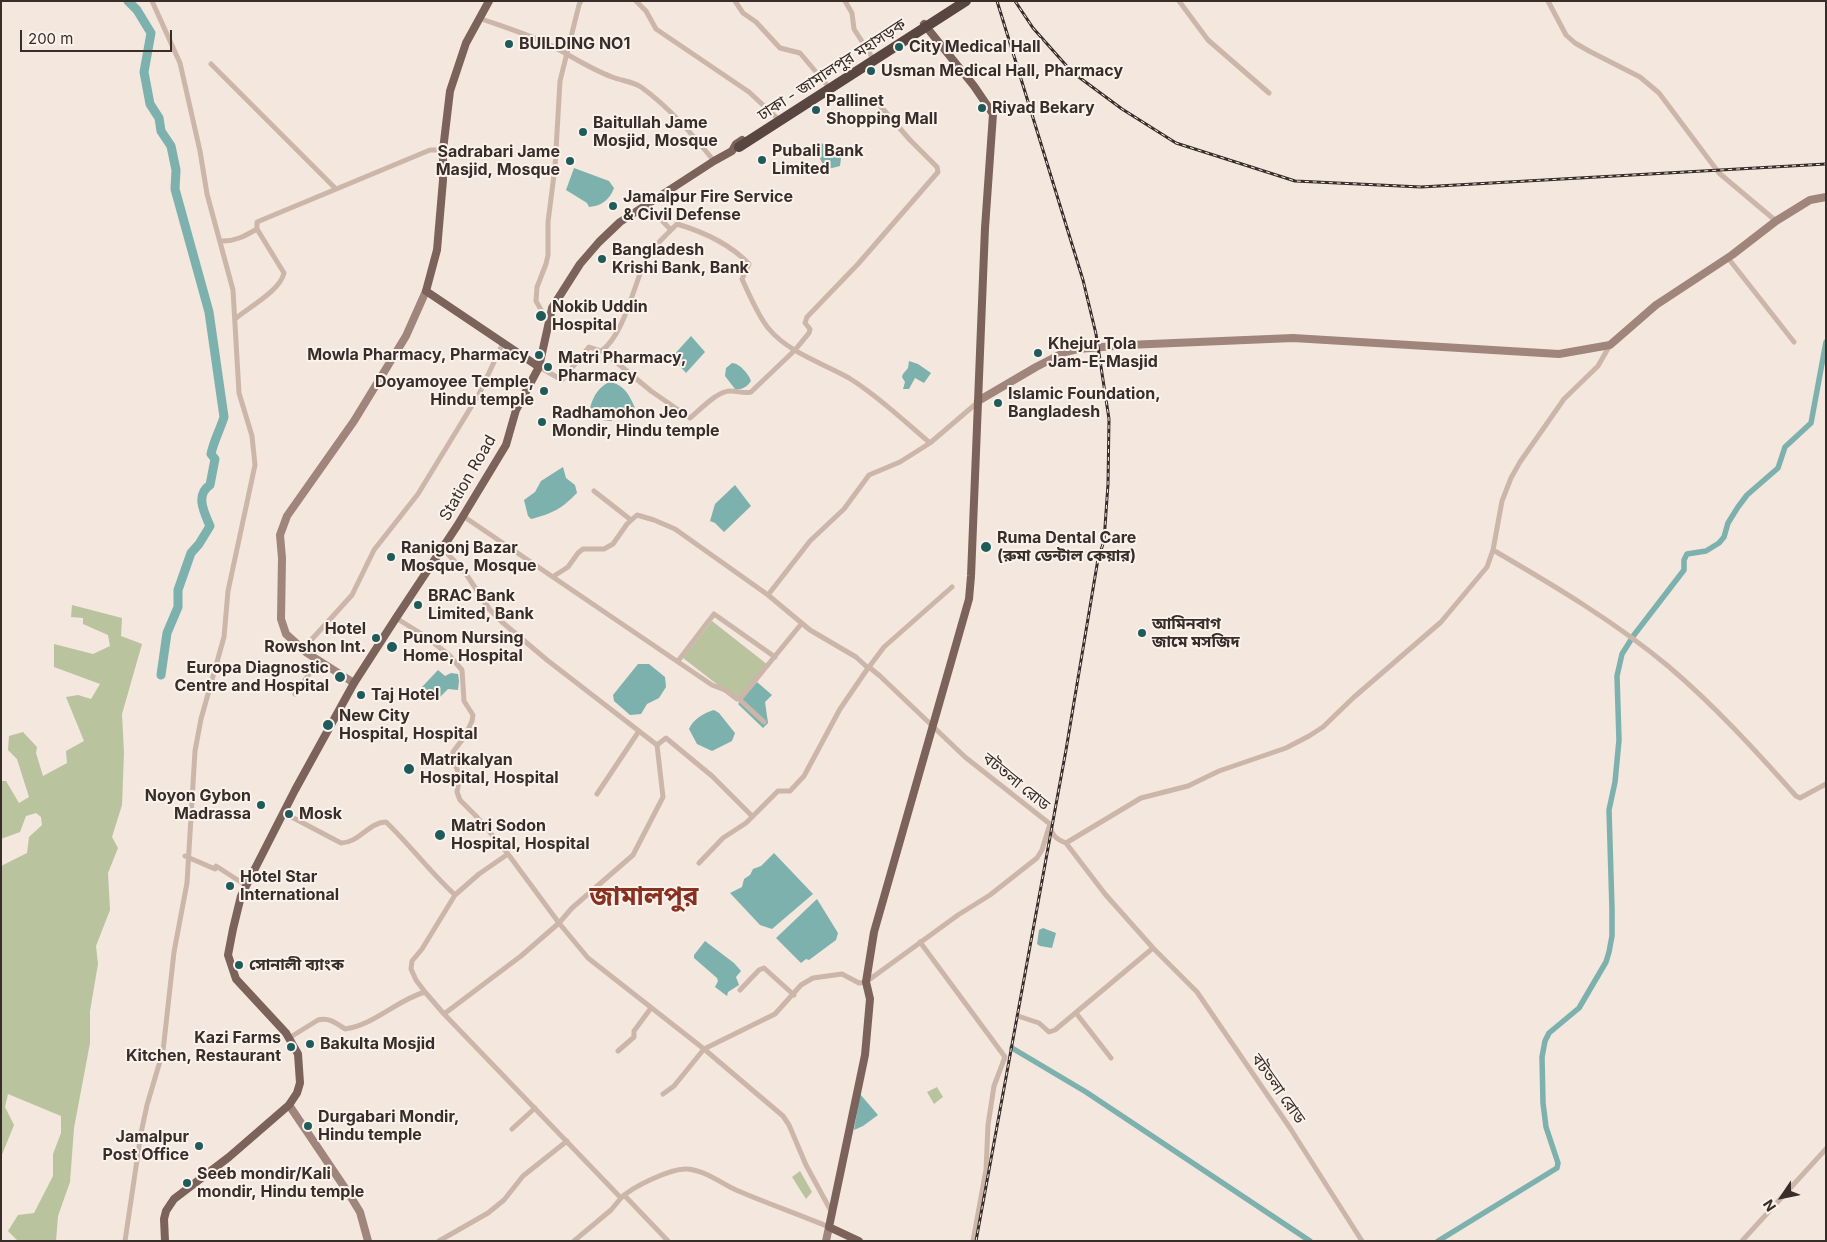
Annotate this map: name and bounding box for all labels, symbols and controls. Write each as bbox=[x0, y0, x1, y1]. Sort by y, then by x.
street label: ঢাকা - জামালপুর মহাসড়ক bbox=[754, 15, 910, 125]
scale bar bbox=[22, 20, 175, 52]
text: 200 m bbox=[28, 29, 73, 48]
place label: BUILDING NO1 bbox=[519, 34, 630, 54]
place label: City Medical Hall bbox=[909, 37, 1041, 57]
marker: BUILDING NO1 bbox=[503, 38, 515, 50]
marker: City Medical Hall bbox=[893, 41, 905, 53]
place label: Usman Medical Hall, Pharmacy bbox=[881, 61, 1123, 81]
marker: Usman Medical Hall, Pharmacy bbox=[865, 65, 877, 77]
place label: Pallinet Shopping Mall bbox=[826, 91, 937, 129]
place label: Riyad Bekary bbox=[992, 98, 1095, 118]
marker: Riyad Bekary bbox=[976, 102, 988, 114]
marker: Pallinet Shopping Mall bbox=[810, 104, 822, 116]
place label: Baitullah Jame Mosjid, Mosque bbox=[593, 113, 718, 151]
marker: Baitullah Jame Mosjid, Mosque bbox=[577, 126, 589, 138]
place label: Pubali Bank Limited bbox=[772, 141, 863, 179]
place label: Sadrabari Jame Masjid, Mosque bbox=[436, 142, 560, 180]
marker: Pubali Bank Limited bbox=[756, 154, 768, 166]
marker: Sadrabari Jame Masjid, Mosque bbox=[564, 155, 576, 167]
place label: Jamalpur Fire Service & Civil Defense bbox=[623, 187, 793, 225]
marker: Jamalpur Fire Service & Civil Defense bbox=[607, 200, 619, 212]
place label: Bangladesh Krishi Bank, Bank bbox=[612, 240, 749, 278]
marker: Bangladesh Krishi Bank, Bank bbox=[596, 253, 608, 265]
place label: Nokib Uddin Hospital bbox=[552, 297, 648, 335]
marker: Nokib Uddin Hospital bbox=[534, 309, 548, 323]
place label: Khejur Tola Jam-E-Masjid bbox=[1048, 334, 1158, 372]
place label: Mowla Pharmacy, Pharmacy bbox=[307, 345, 529, 365]
marker: Khejur Tola Jam-E-Masjid bbox=[1032, 347, 1044, 359]
place label: Matri Pharmacy, Pharmacy bbox=[558, 348, 686, 386]
marker: Mowla Pharmacy, Pharmacy bbox=[533, 349, 545, 361]
marker: Matri Pharmacy, Pharmacy bbox=[542, 361, 554, 373]
place label: Doyamoyee Temple, Hindu temple bbox=[375, 372, 534, 410]
place label: Islamic Foundation, Bangladesh bbox=[1008, 384, 1161, 422]
marker: Doyamoyee Temple, Hindu temple bbox=[538, 385, 550, 397]
marker: Islamic Foundation, Bangladesh bbox=[992, 397, 1004, 409]
place label: Radhamohon Jeo Mondir, Hindu temple bbox=[552, 403, 720, 441]
marker: Radhamohon Jeo Mondir, Hindu temple bbox=[536, 416, 548, 428]
street label: Station Road bbox=[436, 432, 500, 524]
place label: Ruma Dental Care (রুমা ডেন্টাল কেয়ার) bbox=[997, 528, 1136, 566]
place label: Ranigonj Bazar Mosque, Mosque bbox=[401, 538, 537, 576]
marker: Ruma Dental Care (রুমা ডেন্টাল কেয়ার) bbox=[979, 540, 993, 554]
marker: Ranigonj Bazar Mosque, Mosque bbox=[385, 551, 397, 563]
place label: BRAC Bank Limited, Bank bbox=[428, 586, 534, 624]
marker: BRAC Bank Limited, Bank bbox=[412, 599, 424, 611]
place label: আমিনবাগ জামে মসজিদ bbox=[1152, 614, 1239, 652]
place label: Hotel Rowshon Int. bbox=[264, 619, 366, 657]
marker: আমিনবাগ জামে মসজিদ bbox=[1136, 627, 1148, 639]
place label: Punom Nursing Home, Hospital bbox=[403, 628, 524, 666]
marker: Hotel Rowshon Int. bbox=[370, 632, 382, 644]
marker: Punom Nursing Home, Hospital bbox=[385, 640, 399, 654]
place label: Europa Diagnostic Centre and Hospital bbox=[175, 658, 329, 696]
marker: Europa Diagnostic Centre and Hospital bbox=[333, 670, 347, 684]
place label: Taj Hotel bbox=[371, 685, 439, 705]
marker: Taj Hotel bbox=[355, 689, 367, 701]
place label: New City Hospital, Hospital bbox=[339, 706, 478, 744]
marker: New City Hospital, Hospital bbox=[321, 718, 335, 732]
street label: বটতলা রোড bbox=[978, 749, 1054, 815]
place label: Matrikalyan Hospital, Hospital bbox=[420, 750, 559, 788]
marker: Matrikalyan Hospital, Hospital bbox=[402, 762, 416, 776]
place label: Noyon Gybon Madrassa bbox=[145, 786, 251, 824]
marker: Noyon Gybon Madrassa bbox=[255, 799, 267, 811]
place label: Mosk bbox=[299, 804, 342, 824]
marker: Mosk bbox=[283, 808, 295, 820]
place label: Matri Sodon Hospital, Hospital bbox=[451, 816, 590, 854]
marker: Matri Sodon Hospital, Hospital bbox=[433, 828, 447, 842]
place label: Hotel Star International bbox=[240, 867, 339, 905]
marker: Hotel Star International bbox=[224, 880, 236, 892]
district label: জামালপুর bbox=[590, 881, 698, 913]
place label: সোনালী ব্যাংক bbox=[249, 955, 344, 975]
marker: সোনালী ব্যাংক bbox=[233, 959, 245, 971]
place label: Kazi Farms Kitchen, Restaurant bbox=[126, 1028, 281, 1066]
place label: Bakulta Mosjid bbox=[320, 1034, 435, 1054]
marker: Bakulta Mosjid bbox=[304, 1038, 316, 1050]
marker: Kazi Farms Kitchen, Restaurant bbox=[285, 1041, 297, 1053]
street label: বটতলা রোড bbox=[1247, 1050, 1309, 1128]
place label: Durgabari Mondir, Hindu temple bbox=[318, 1107, 459, 1145]
marker: Durgabari Mondir, Hindu temple bbox=[302, 1120, 314, 1132]
place label: Jamalpur Post Office bbox=[103, 1127, 189, 1165]
marker: Jamalpur Post Office bbox=[193, 1140, 205, 1152]
place label: Seeb mondir/Kali mondir, Hindu temple bbox=[197, 1164, 364, 1202]
north arrow bbox=[1757, 1172, 1807, 1222]
marker: Seeb mondir/Kali mondir, Hindu temple bbox=[181, 1177, 193, 1189]
text: N bbox=[1759, 1196, 1779, 1215]

